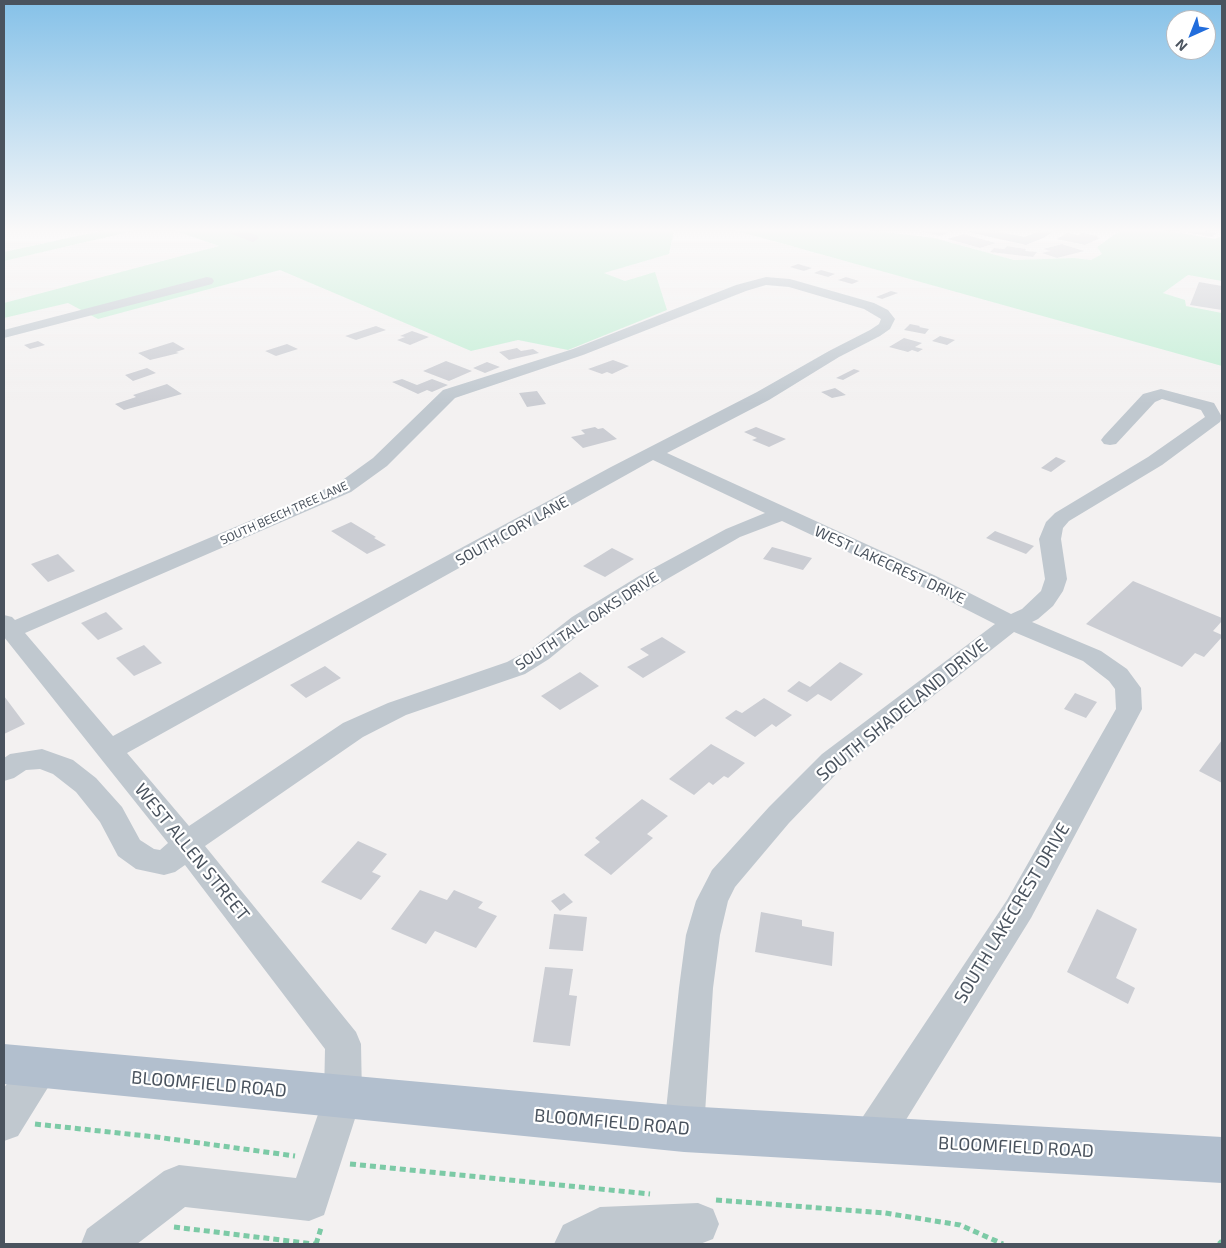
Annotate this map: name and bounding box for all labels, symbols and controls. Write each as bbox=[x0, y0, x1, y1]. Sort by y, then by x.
north arrow bbox=[1166, 10, 1216, 60]
text: N bbox=[1171, 36, 1190, 55]
street label: SOUTH BEECH TREE LANE bbox=[218, 478, 350, 548]
street label: SOUTH CORY LANE bbox=[453, 493, 571, 569]
street label: WEST LAKECREST DRIVE bbox=[812, 522, 968, 608]
street label: SOUTH TALL OAKS DRIVE bbox=[512, 568, 662, 674]
street label: SOUTH SHADELAND DRIVE bbox=[812, 634, 992, 786]
street label: WEST ALLEN STREET bbox=[130, 779, 254, 925]
street label: SOUTH LAKECREST DRIVE bbox=[950, 819, 1074, 1007]
street label: BLOOMFIELD ROAD bbox=[130, 1066, 288, 1102]
street label: BLOOMFIELD ROAD bbox=[533, 1104, 691, 1140]
street label: BLOOMFIELD ROAD bbox=[938, 1132, 1094, 1162]

